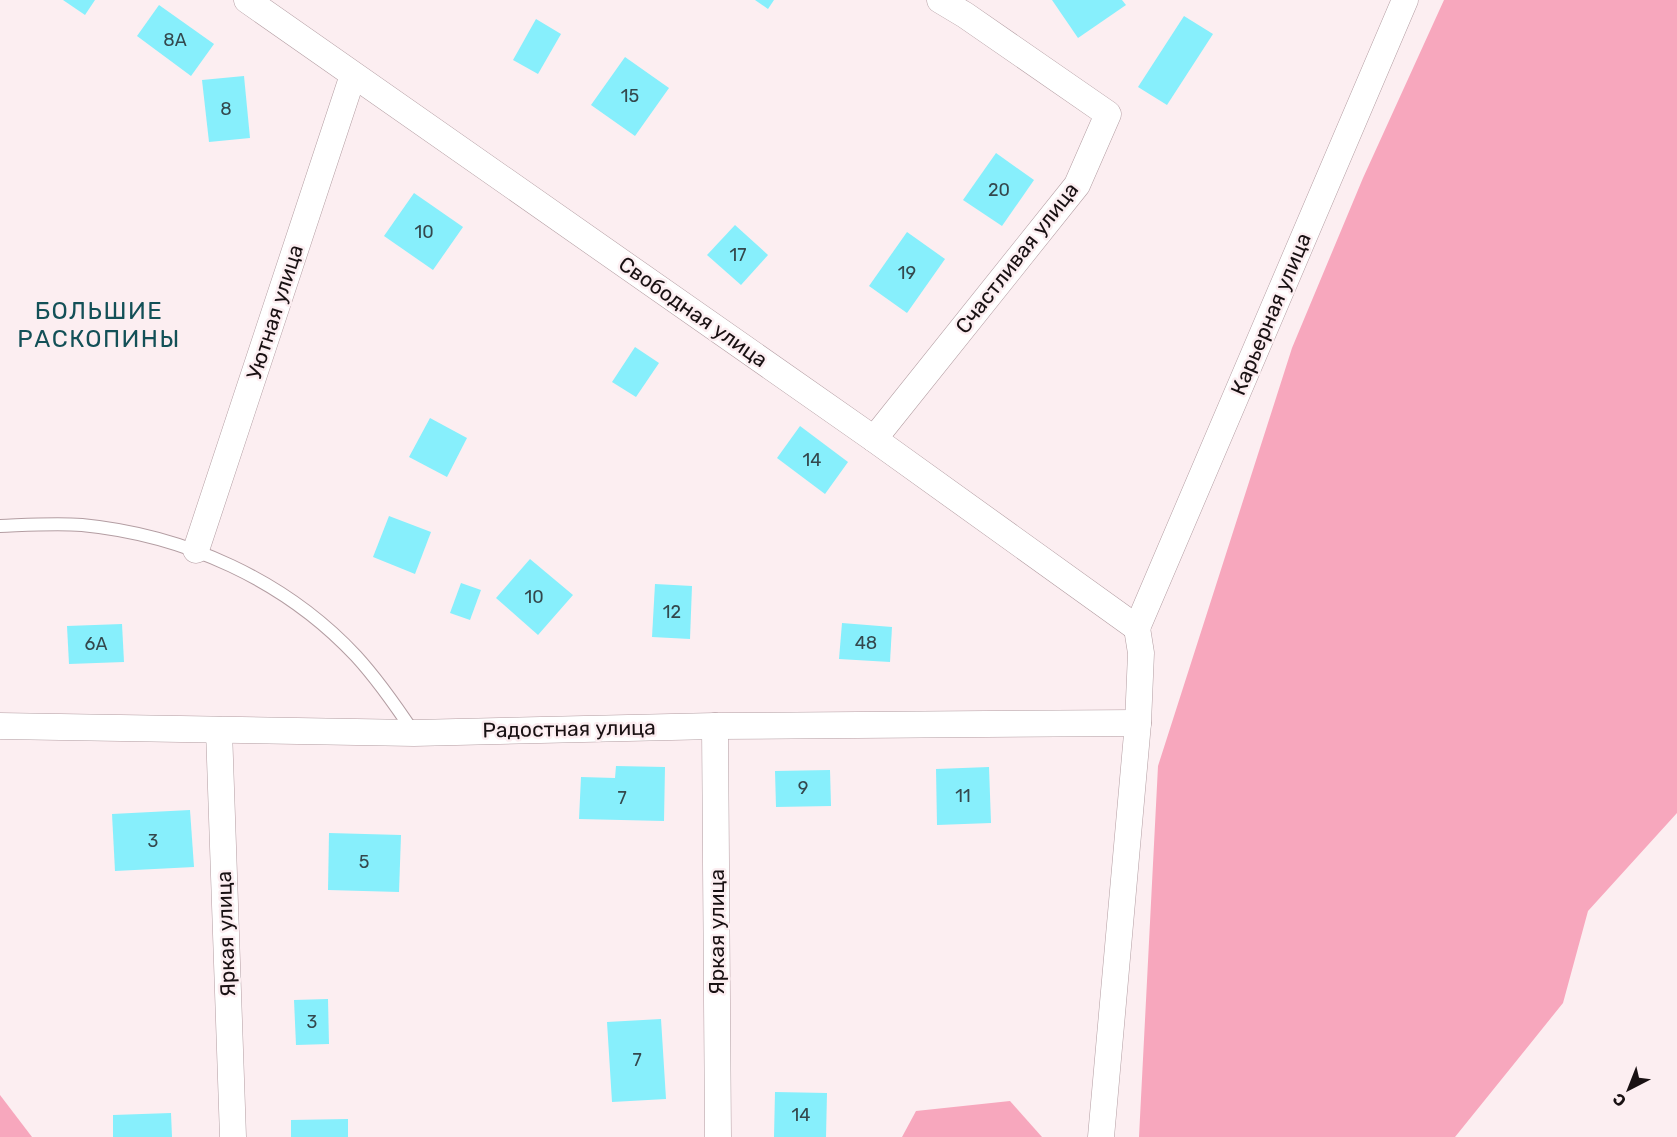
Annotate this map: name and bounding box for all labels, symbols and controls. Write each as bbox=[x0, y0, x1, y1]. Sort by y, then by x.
house number: 8А bbox=[163, 29, 187, 51]
house number: 15 bbox=[621, 85, 639, 107]
house number: 8 bbox=[220, 98, 232, 120]
street label: Счастливая улица bbox=[950, 177, 1083, 338]
house number: 20 bbox=[988, 179, 1010, 201]
house number: 10 bbox=[414, 221, 434, 243]
street label: Карьерная улица bbox=[1225, 229, 1316, 399]
street label: Уютная улица bbox=[241, 241, 308, 382]
house number: 17 bbox=[730, 244, 746, 266]
street label: Свободная улица bbox=[614, 251, 773, 372]
house number: 19 bbox=[898, 262, 916, 284]
district label: БОЛЬШИЕ РАСКОПИНЫ bbox=[17, 297, 181, 353]
house number: 14 bbox=[803, 449, 821, 471]
house number: 10 bbox=[524, 586, 544, 608]
house number: 12 bbox=[663, 601, 681, 623]
house number: 48 bbox=[855, 632, 877, 654]
house number: 6А bbox=[85, 633, 107, 655]
street label: Радостная улица bbox=[482, 714, 656, 743]
house number: 9 bbox=[798, 777, 808, 799]
house number: 11 bbox=[955, 785, 971, 807]
house number: 7 bbox=[617, 787, 627, 809]
house number: 3 bbox=[148, 830, 158, 852]
house number: 5 bbox=[359, 851, 369, 873]
street label: Яркая улица bbox=[704, 869, 729, 995]
street label: Яркая улица bbox=[211, 871, 240, 998]
house number: 3 bbox=[307, 1011, 317, 1033]
house number: 7 bbox=[632, 1049, 642, 1071]
north arrow bbox=[1599, 1059, 1659, 1119]
text: С bbox=[1609, 1089, 1630, 1111]
house number: 14 bbox=[792, 1104, 810, 1126]

